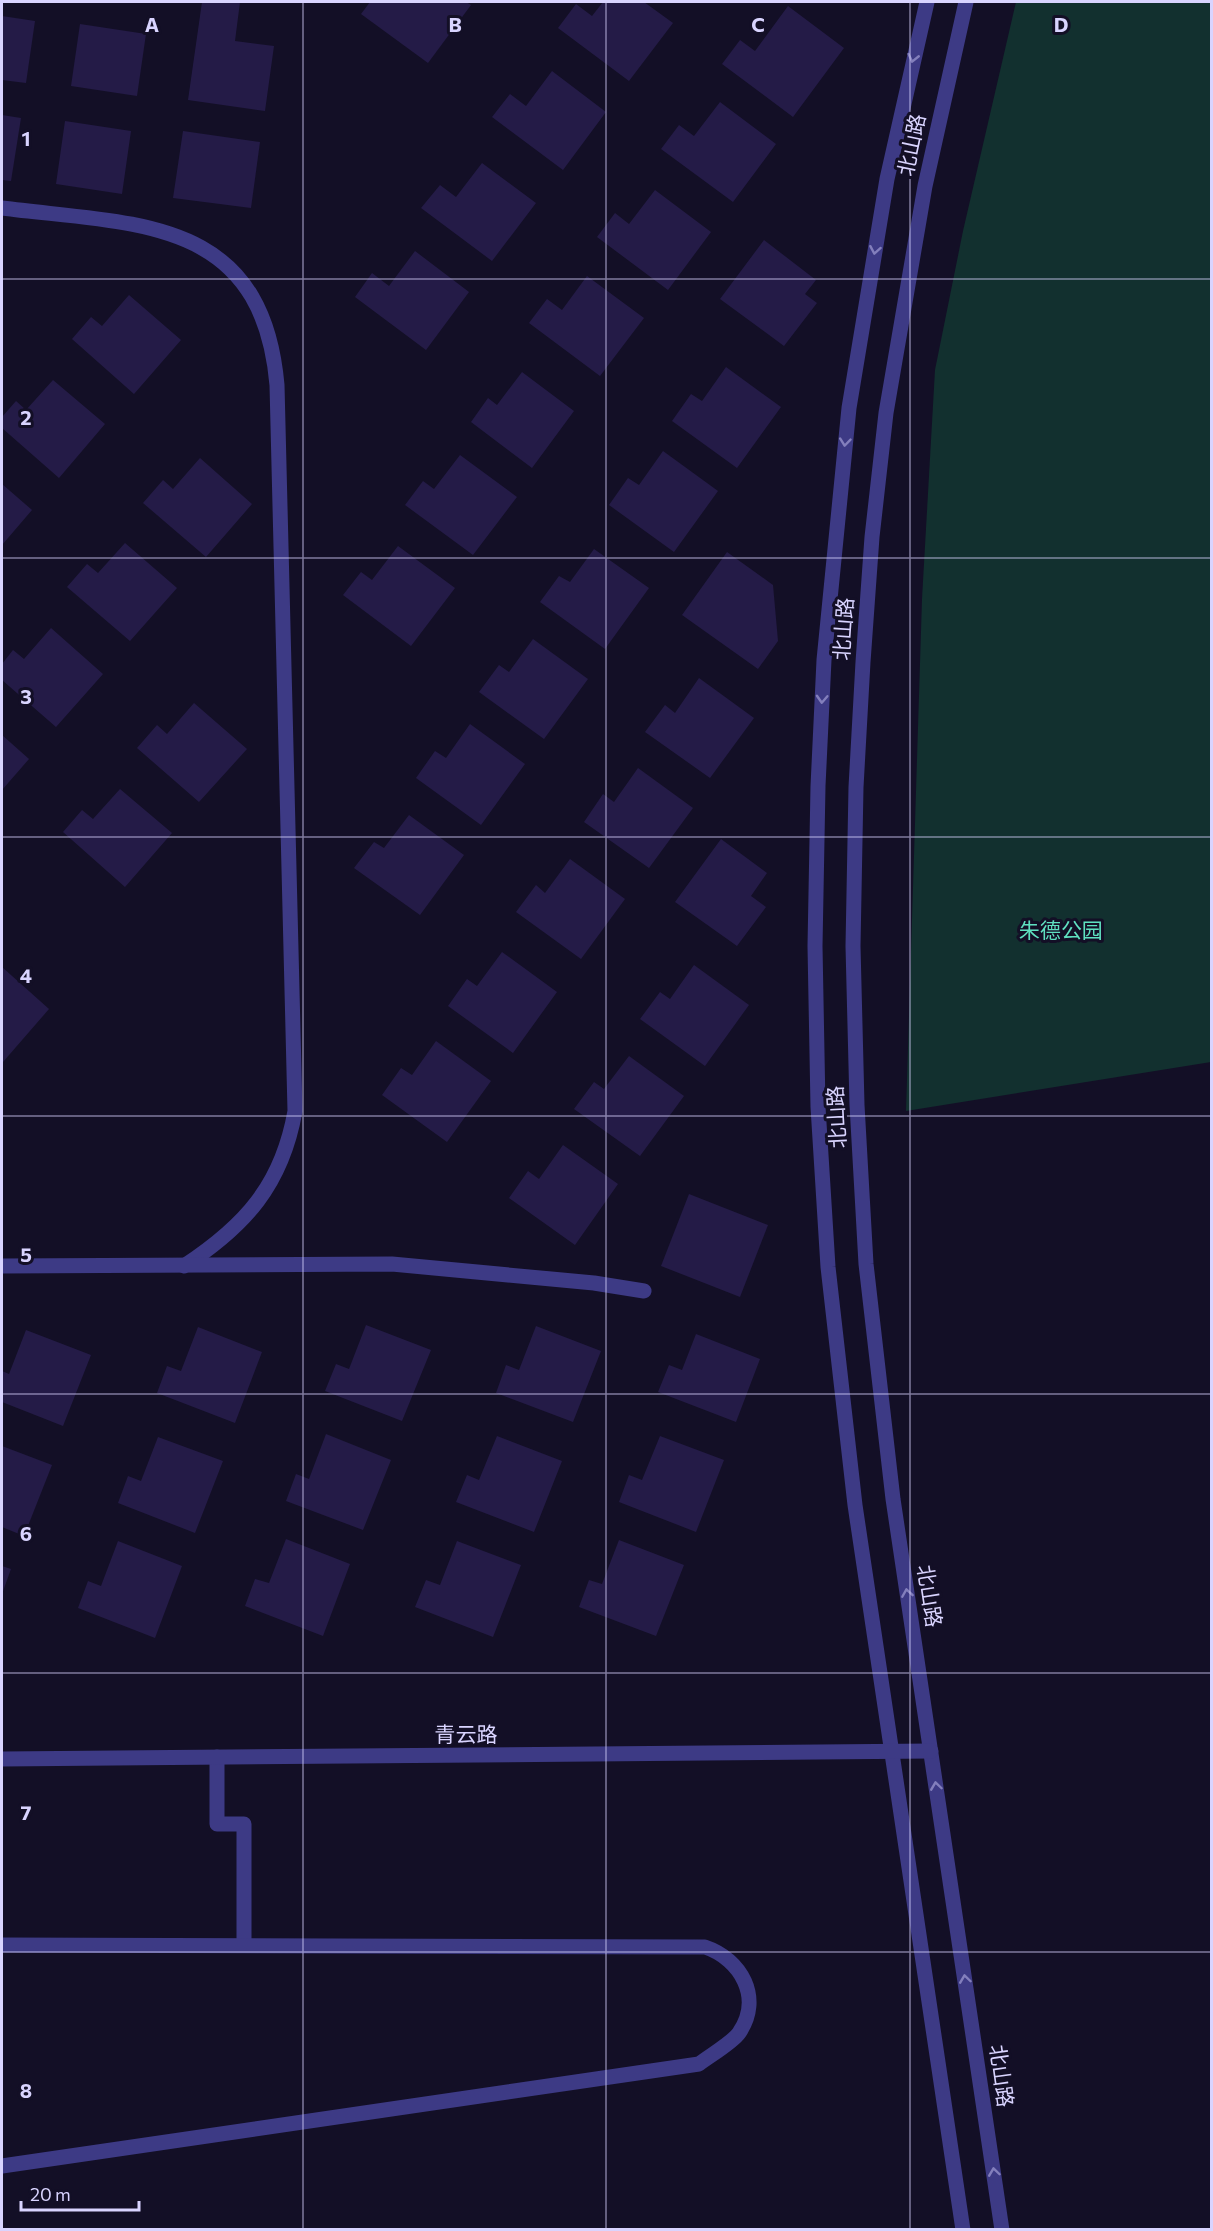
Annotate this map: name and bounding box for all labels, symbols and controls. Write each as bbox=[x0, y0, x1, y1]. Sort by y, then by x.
text: A bbox=[145, 12, 159, 36]
text: B bbox=[448, 12, 462, 36]
text: C bbox=[751, 12, 765, 36]
text: D bbox=[1054, 12, 1068, 36]
one-way arrow bbox=[907, 53, 920, 63]
street label: 北山路 bbox=[892, 111, 929, 178]
text: 1 bbox=[21, 126, 31, 150]
one-way arrow bbox=[870, 245, 882, 254]
text: 2 bbox=[20, 405, 32, 429]
one-way arrow bbox=[839, 438, 852, 447]
street label: 北山路 bbox=[828, 597, 857, 661]
text: 3 bbox=[20, 684, 32, 708]
one-way arrow bbox=[816, 695, 829, 704]
park label: 朱德公园 bbox=[1019, 917, 1103, 942]
text: 4 bbox=[20, 963, 32, 987]
street label: 北山路 bbox=[821, 1085, 850, 1149]
text: 5 bbox=[20, 1242, 32, 1266]
text: 6 bbox=[20, 1521, 32, 1545]
street label: 北山路 bbox=[913, 1563, 948, 1629]
one-way arrow bbox=[901, 1589, 913, 1598]
street label: 青云路 bbox=[435, 1721, 498, 1746]
one-way arrow bbox=[931, 1781, 943, 1791]
text: 7 bbox=[21, 1800, 32, 1824]
one-way arrow bbox=[959, 1974, 971, 1983]
street label: 北山路 bbox=[986, 2043, 1019, 2109]
text: 8 bbox=[20, 2078, 32, 2102]
one-way arrow bbox=[988, 2167, 1000, 2176]
scale bar bbox=[21, 2174, 140, 2212]
text: 20 m bbox=[30, 2183, 71, 2205]

